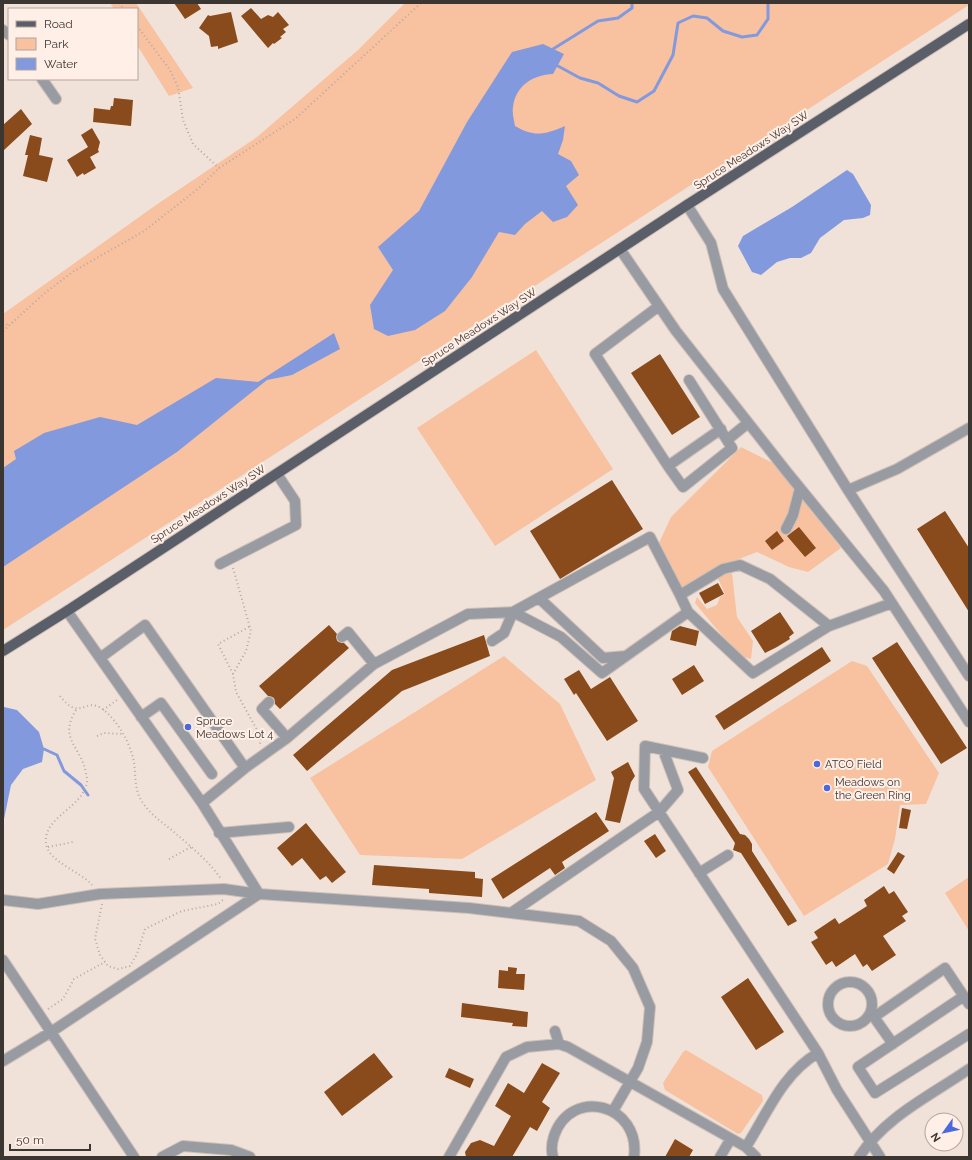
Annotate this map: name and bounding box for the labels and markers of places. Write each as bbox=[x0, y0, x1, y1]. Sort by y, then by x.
place label: Spruce Meadows Lot 4 bbox=[196, 715, 273, 741]
marker: Spruce Meadows Lot 4 bbox=[183, 722, 193, 732]
place label: ATCO Field bbox=[825, 758, 882, 771]
marker: ATCO Field bbox=[812, 759, 822, 769]
place label: Meadows on the Green Ring bbox=[835, 776, 911, 802]
marker: Meadows on the Green Ring bbox=[822, 783, 832, 793]

